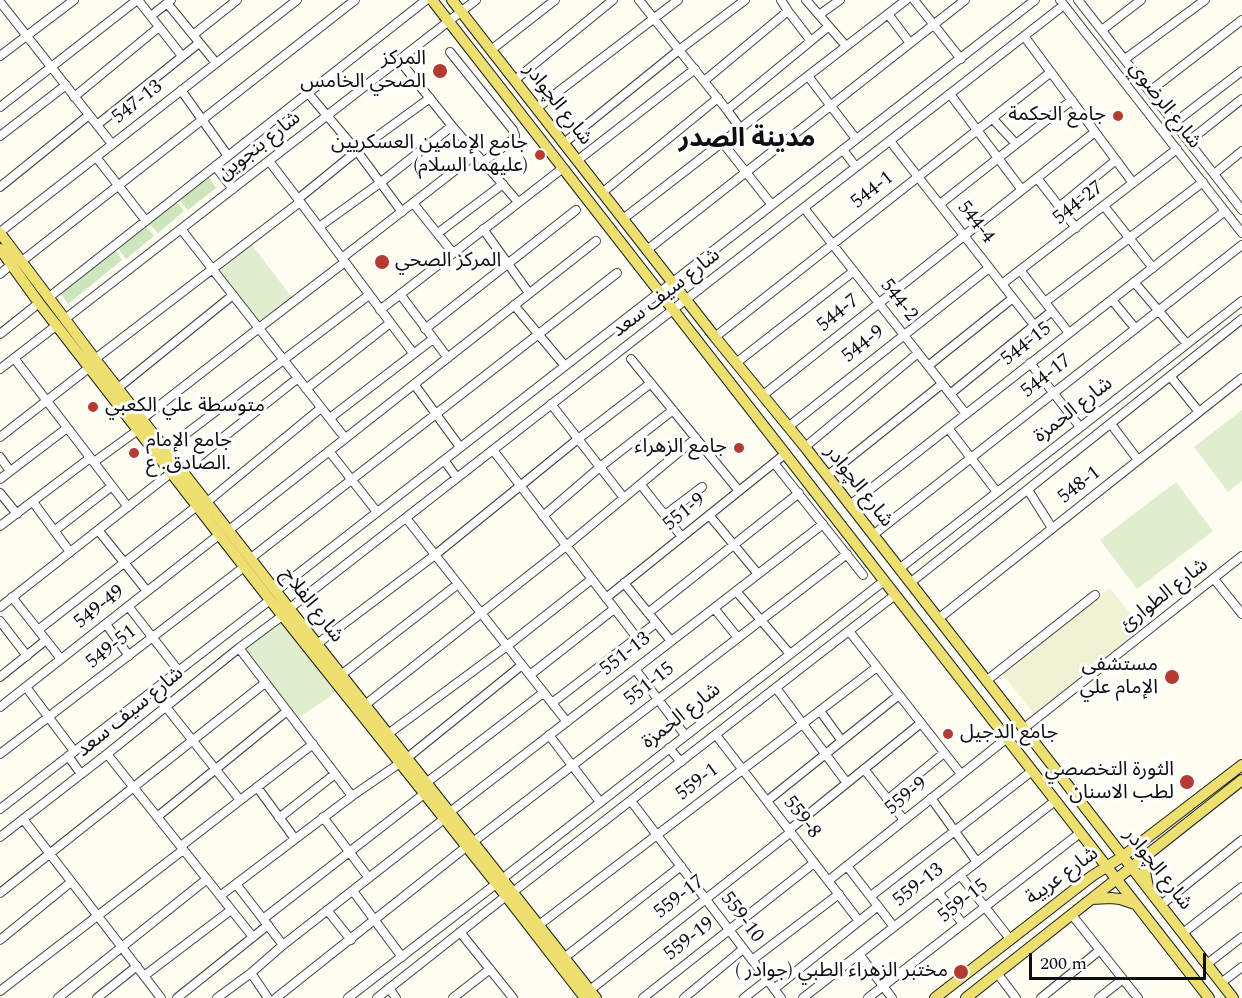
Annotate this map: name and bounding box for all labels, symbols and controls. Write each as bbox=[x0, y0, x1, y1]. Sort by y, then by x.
place label: المركز الصحي الخامس bbox=[300, 48, 426, 95]
street label: شارع الرضوي bbox=[1123, 58, 1205, 154]
street label: شارع الچوادر bbox=[517, 59, 597, 151]
marker: المركز الصحي الخامس bbox=[431, 62, 449, 80]
street label: 547-13 bbox=[108, 76, 168, 130]
place label: جامع الحكمة bbox=[1008, 104, 1106, 128]
street label: شارع بنجوين bbox=[214, 107, 306, 187]
marker: جامع الحكمة bbox=[1111, 109, 1125, 123]
district label: مدينة الصدر bbox=[679, 125, 815, 157]
place label: جامع الإمامين العسكريين (عليهما السلام) bbox=[331, 132, 528, 179]
marker: جامع الإمامين العسكريين (عليهما السلام) bbox=[533, 148, 547, 162]
street label: 544-1 bbox=[847, 167, 899, 215]
street label: 544-27 bbox=[1049, 177, 1109, 231]
street label: 544-4 bbox=[951, 197, 999, 249]
street label: شارع سيف سعد bbox=[608, 244, 726, 344]
place label: المركز الصحي bbox=[395, 250, 501, 274]
marker: المركز الصحي bbox=[373, 253, 391, 271]
street label: 544-2 bbox=[874, 275, 922, 327]
street label: 544-7 bbox=[813, 290, 865, 338]
street label: 544-15 bbox=[997, 318, 1057, 372]
street label: 544-9 bbox=[838, 321, 890, 369]
street label: 544-17 bbox=[1017, 350, 1077, 404]
street label: شارع الحمزة bbox=[1030, 373, 1118, 449]
place label: متوسطة علي الكعبي bbox=[105, 395, 265, 419]
marker: متوسطة علي الكعبي bbox=[86, 400, 100, 414]
place label: جامع الإمام الصادق. ع. bbox=[146, 430, 232, 477]
place label: جامع الزهراء bbox=[634, 436, 727, 460]
marker: جامع الزهراء bbox=[732, 441, 746, 455]
street label: شارع الچوادر bbox=[818, 441, 898, 533]
marker: جامع الإمام الصادق. ع. bbox=[127, 446, 141, 460]
street label: 548-1 bbox=[1054, 462, 1106, 510]
street label: 551-9 bbox=[659, 489, 711, 537]
street label: شارع الطوارئ bbox=[1116, 554, 1214, 638]
street label: شارع الفلاح bbox=[274, 564, 348, 648]
street label: 549-49 bbox=[70, 581, 130, 635]
street label: 549-51 bbox=[82, 621, 142, 675]
street label: 551-13 bbox=[596, 628, 656, 682]
place label: مستشفى الإمام علي bbox=[1080, 654, 1158, 701]
street label: 551-15 bbox=[620, 658, 680, 712]
street label: شارع سيف سعد bbox=[73, 663, 189, 763]
marker: مستشفى الإمام علي bbox=[1163, 668, 1181, 686]
street label: شارع الحمزة bbox=[638, 679, 726, 755]
place label: جامع الدجيل bbox=[960, 722, 1058, 746]
marker: جامع الدجيل bbox=[941, 727, 955, 741]
street label: 559-1 bbox=[672, 759, 724, 807]
place label: الثورة التخصصي لطب الاسنان bbox=[1045, 759, 1174, 806]
street label: 559-9 bbox=[881, 773, 933, 821]
marker: الثورة التخصصي لطب الاسنان bbox=[1178, 773, 1196, 791]
street label: 559-8 bbox=[777, 792, 825, 844]
street label: شارع الچوادر bbox=[1117, 824, 1197, 916]
street label: شارع عربية bbox=[1022, 843, 1104, 911]
street label: 559-13 bbox=[889, 859, 949, 913]
street label: 559-17 bbox=[650, 871, 710, 925]
street label: 559-15 bbox=[934, 875, 994, 929]
street label: 559-10 bbox=[714, 888, 768, 948]
street label: 559-19 bbox=[660, 913, 720, 967]
scale bar bbox=[1032, 941, 1209, 979]
text: 200 m bbox=[1040, 950, 1087, 977]
place label: مختبر الزهراء الطبي (جوادر ) bbox=[735, 960, 948, 984]
marker: مختبر الزهراء الطبي (جوادر ) bbox=[952, 963, 970, 981]

